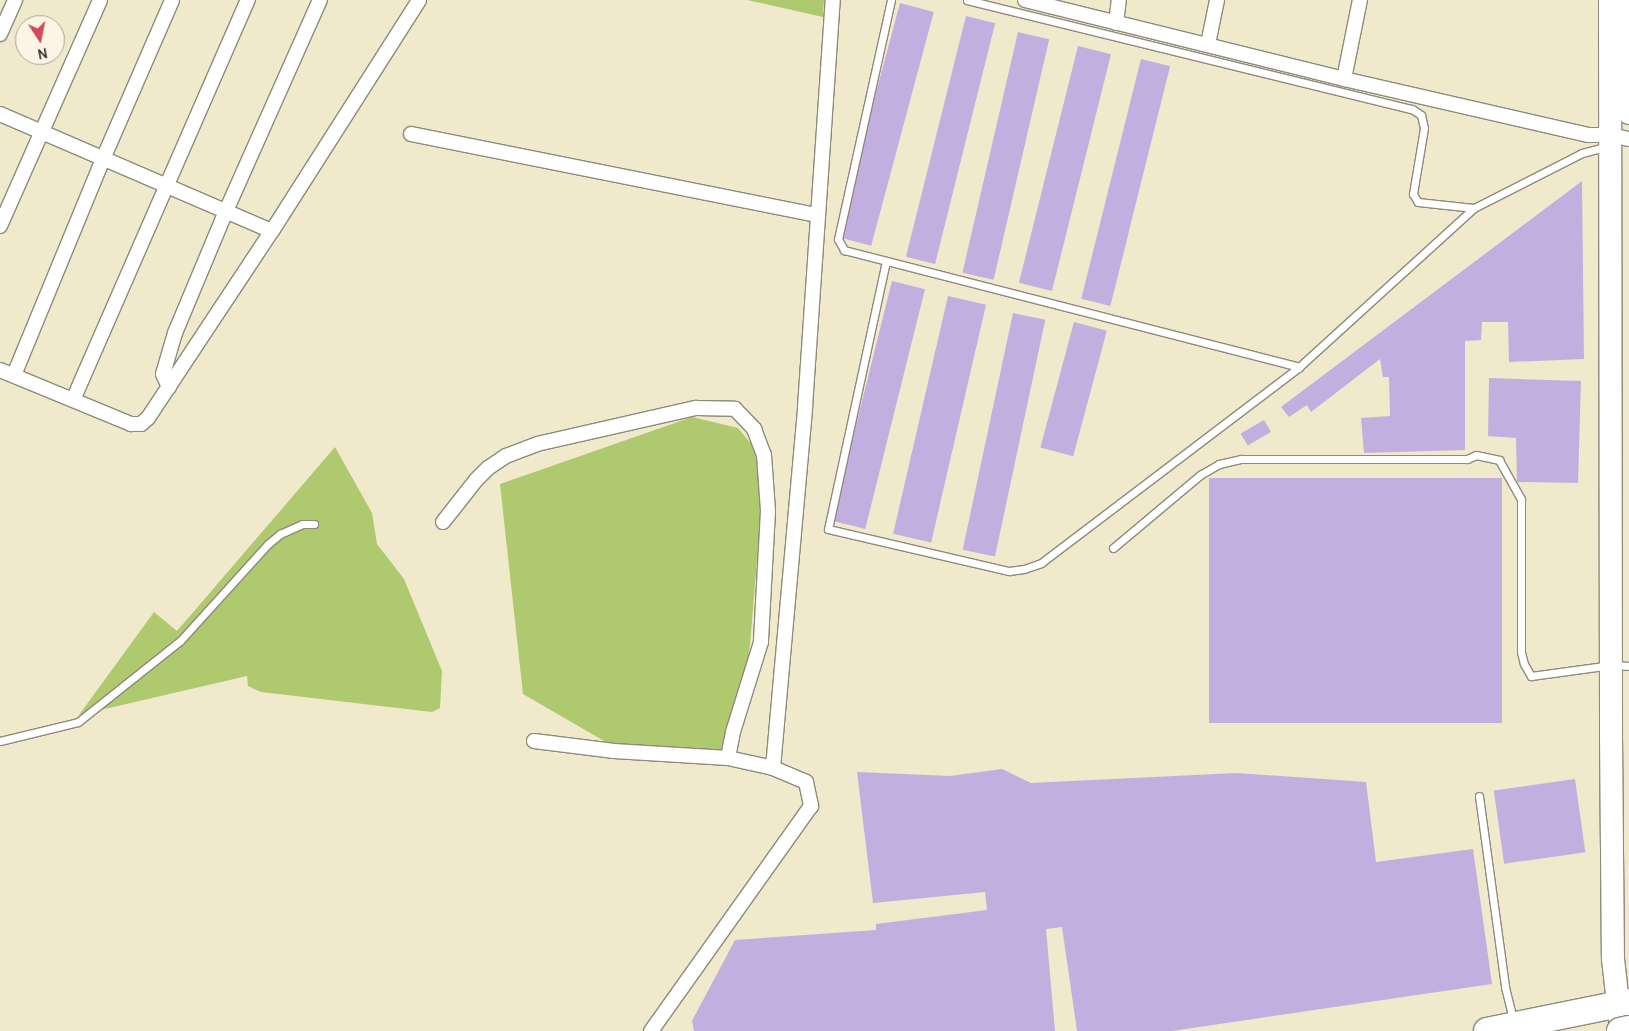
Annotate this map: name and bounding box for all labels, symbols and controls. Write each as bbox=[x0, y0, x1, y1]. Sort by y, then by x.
north arrow bbox=[15, 15, 65, 65]
text: N bbox=[36, 44, 49, 64]

